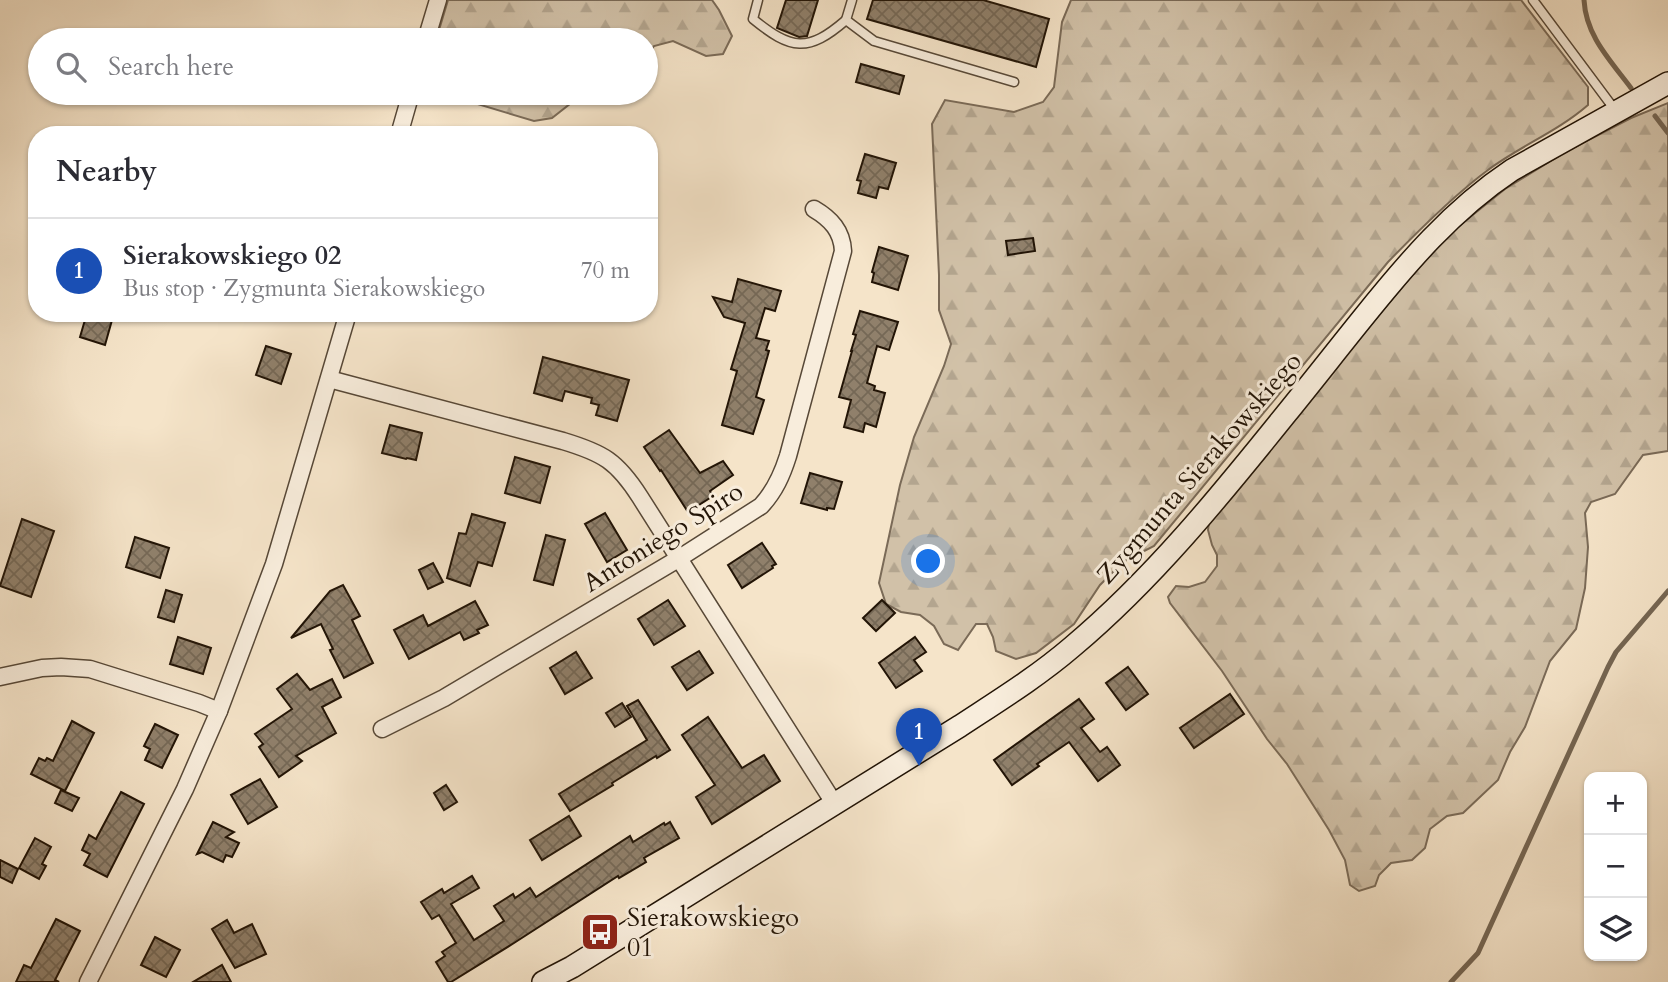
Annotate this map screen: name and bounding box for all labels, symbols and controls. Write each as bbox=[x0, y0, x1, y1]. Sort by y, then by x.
search box bbox=[28, 28, 658, 105]
icon: search bbox=[52, 48, 90, 86]
text: Search here bbox=[108, 49, 234, 84]
text: Nearby bbox=[56, 151, 157, 192]
text: Sierakowskiego 02 bbox=[123, 238, 341, 273]
text: 1 bbox=[73, 255, 85, 286]
text: 70 m bbox=[581, 255, 630, 286]
text: Bus stop · Zygmunta Sierakowskiego bbox=[123, 273, 485, 304]
street label: Zygmunta Sierakowskiego bbox=[1089, 345, 1309, 591]
street label: Antoniego Spiro bbox=[576, 474, 750, 600]
your location bbox=[911, 544, 945, 578]
pin: 1 bbox=[896, 708, 942, 766]
map controls bbox=[1584, 772, 1647, 961]
button: + bbox=[1584, 772, 1647, 835]
button: − bbox=[1584, 835, 1647, 898]
button: layers bbox=[1584, 898, 1647, 961]
place label: Sierakowskiego 01 bbox=[627, 900, 799, 965]
bus stop icon: Sierakowskiego 01 bbox=[579, 911, 621, 953]

